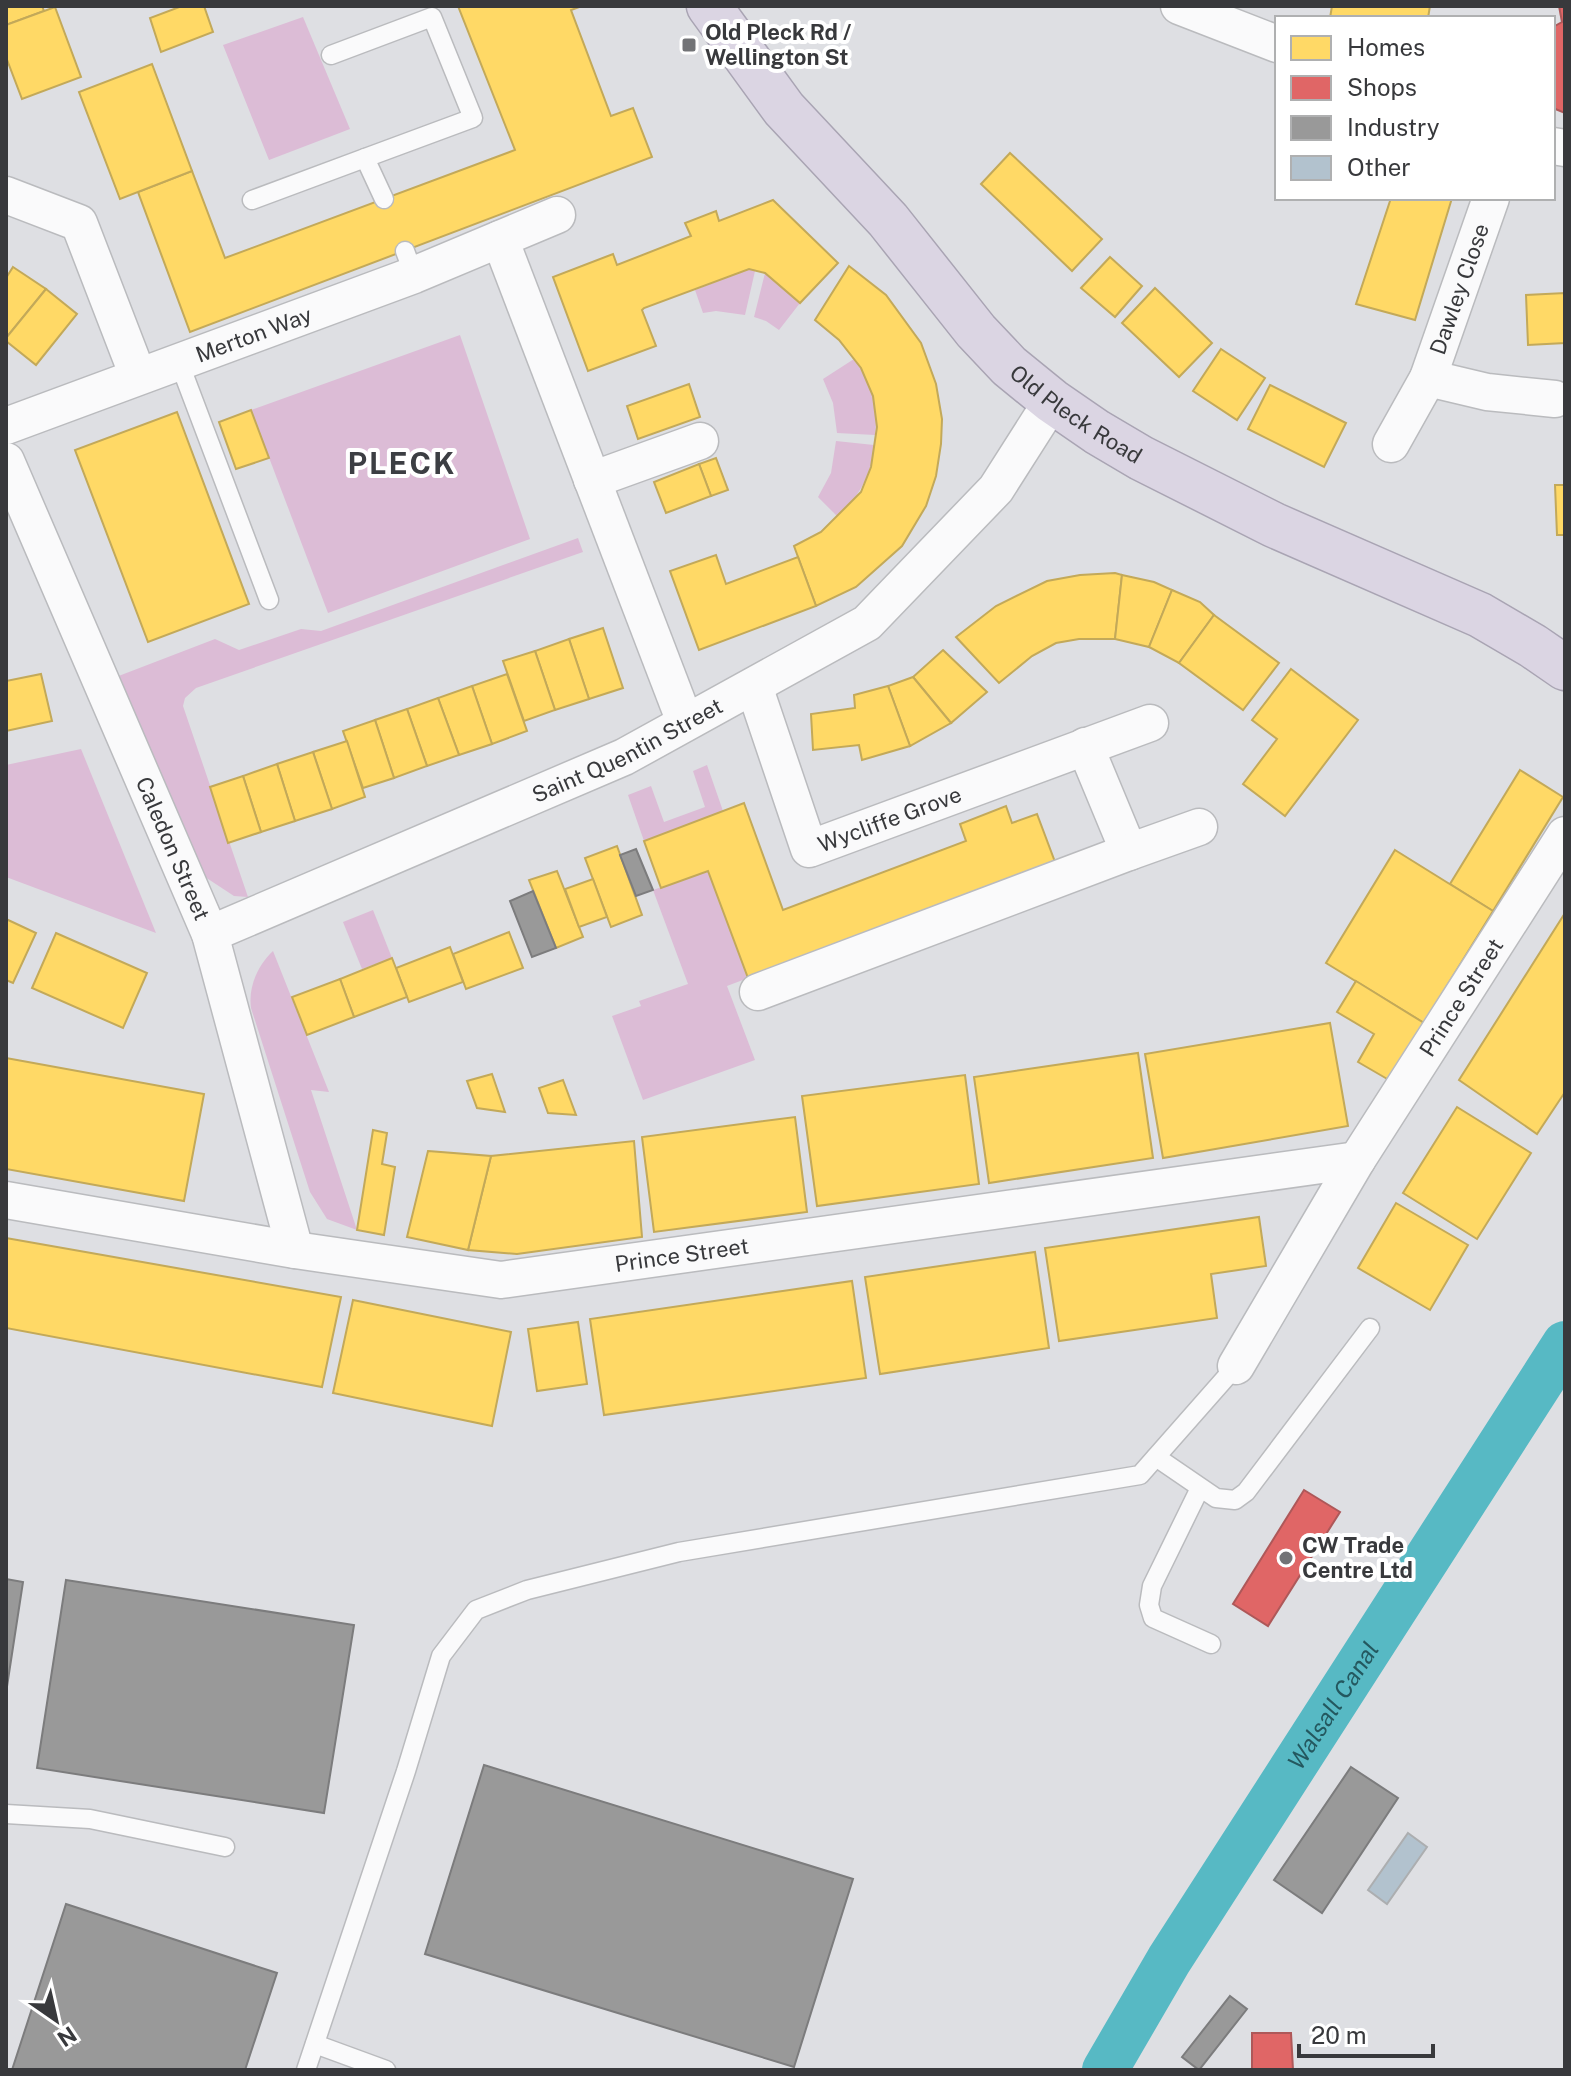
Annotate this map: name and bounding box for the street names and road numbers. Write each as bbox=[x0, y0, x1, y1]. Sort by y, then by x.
street label: Dawley Close bbox=[1424, 220, 1494, 358]
street label: Merton Way bbox=[192, 301, 316, 368]
street label: Old Pleck Road bbox=[1005, 359, 1147, 469]
street label: Saint Quentin Street bbox=[528, 692, 727, 808]
street label: Caledon Street bbox=[131, 773, 215, 924]
street label: Wycliffe Grove bbox=[814, 781, 965, 858]
street label: Prince Street bbox=[1414, 934, 1508, 1061]
street label: Prince Street bbox=[613, 1232, 750, 1277]

